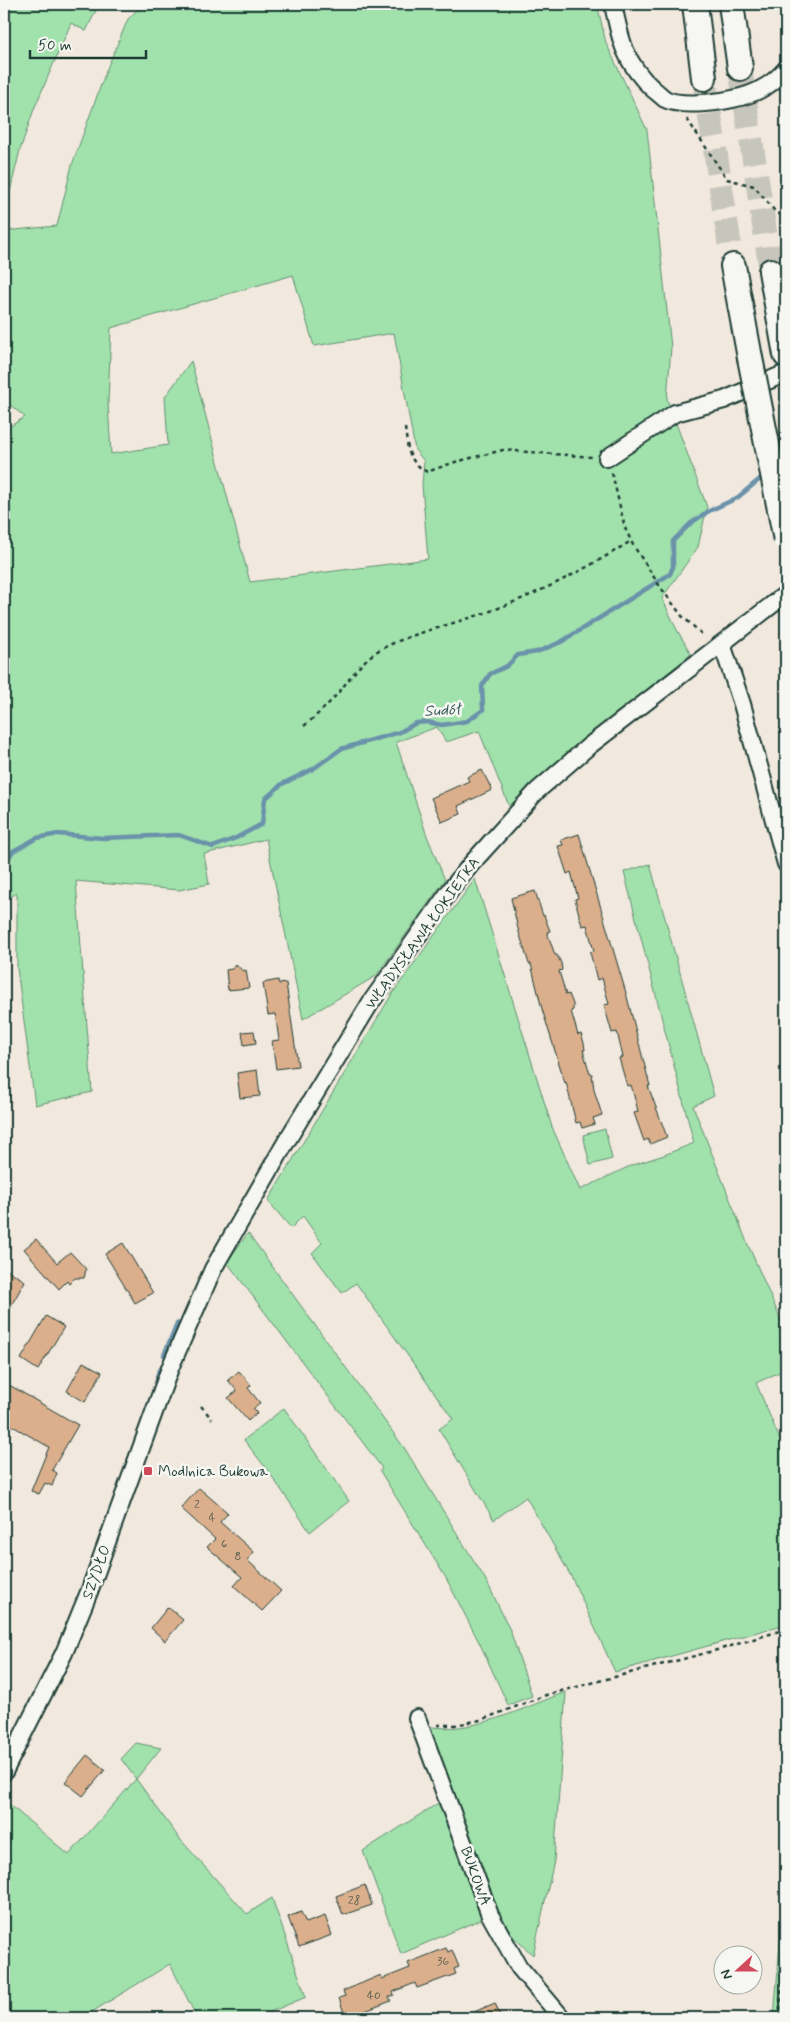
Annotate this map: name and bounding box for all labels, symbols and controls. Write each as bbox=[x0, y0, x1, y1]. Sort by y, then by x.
scale bar bbox=[30, 28, 146, 60]
text: 50 m bbox=[38, 36, 72, 56]
water label: Sudół bbox=[423, 699, 463, 722]
street label: WŁADYSŁAWA ŁOKIETKA bbox=[361, 854, 485, 1014]
place label: Modlnica Bukowa bbox=[158, 1462, 269, 1482]
marker: Modlnica Bukowa bbox=[142, 1465, 154, 1477]
house number: 2 bbox=[194, 1497, 200, 1513]
house number: 4 bbox=[209, 1510, 216, 1526]
house number: 6 bbox=[221, 1536, 227, 1552]
street label: SZYDŁO bbox=[78, 1542, 116, 1602]
house number: 8 bbox=[235, 1549, 241, 1565]
street label: BUKOWA bbox=[455, 1844, 495, 1909]
house number: 28 bbox=[348, 1893, 360, 1909]
north arrow bbox=[712, 1944, 762, 1994]
house number: 36 bbox=[437, 1954, 449, 1970]
text: N bbox=[717, 1967, 737, 1982]
house number: 40 bbox=[367, 1988, 381, 2004]

